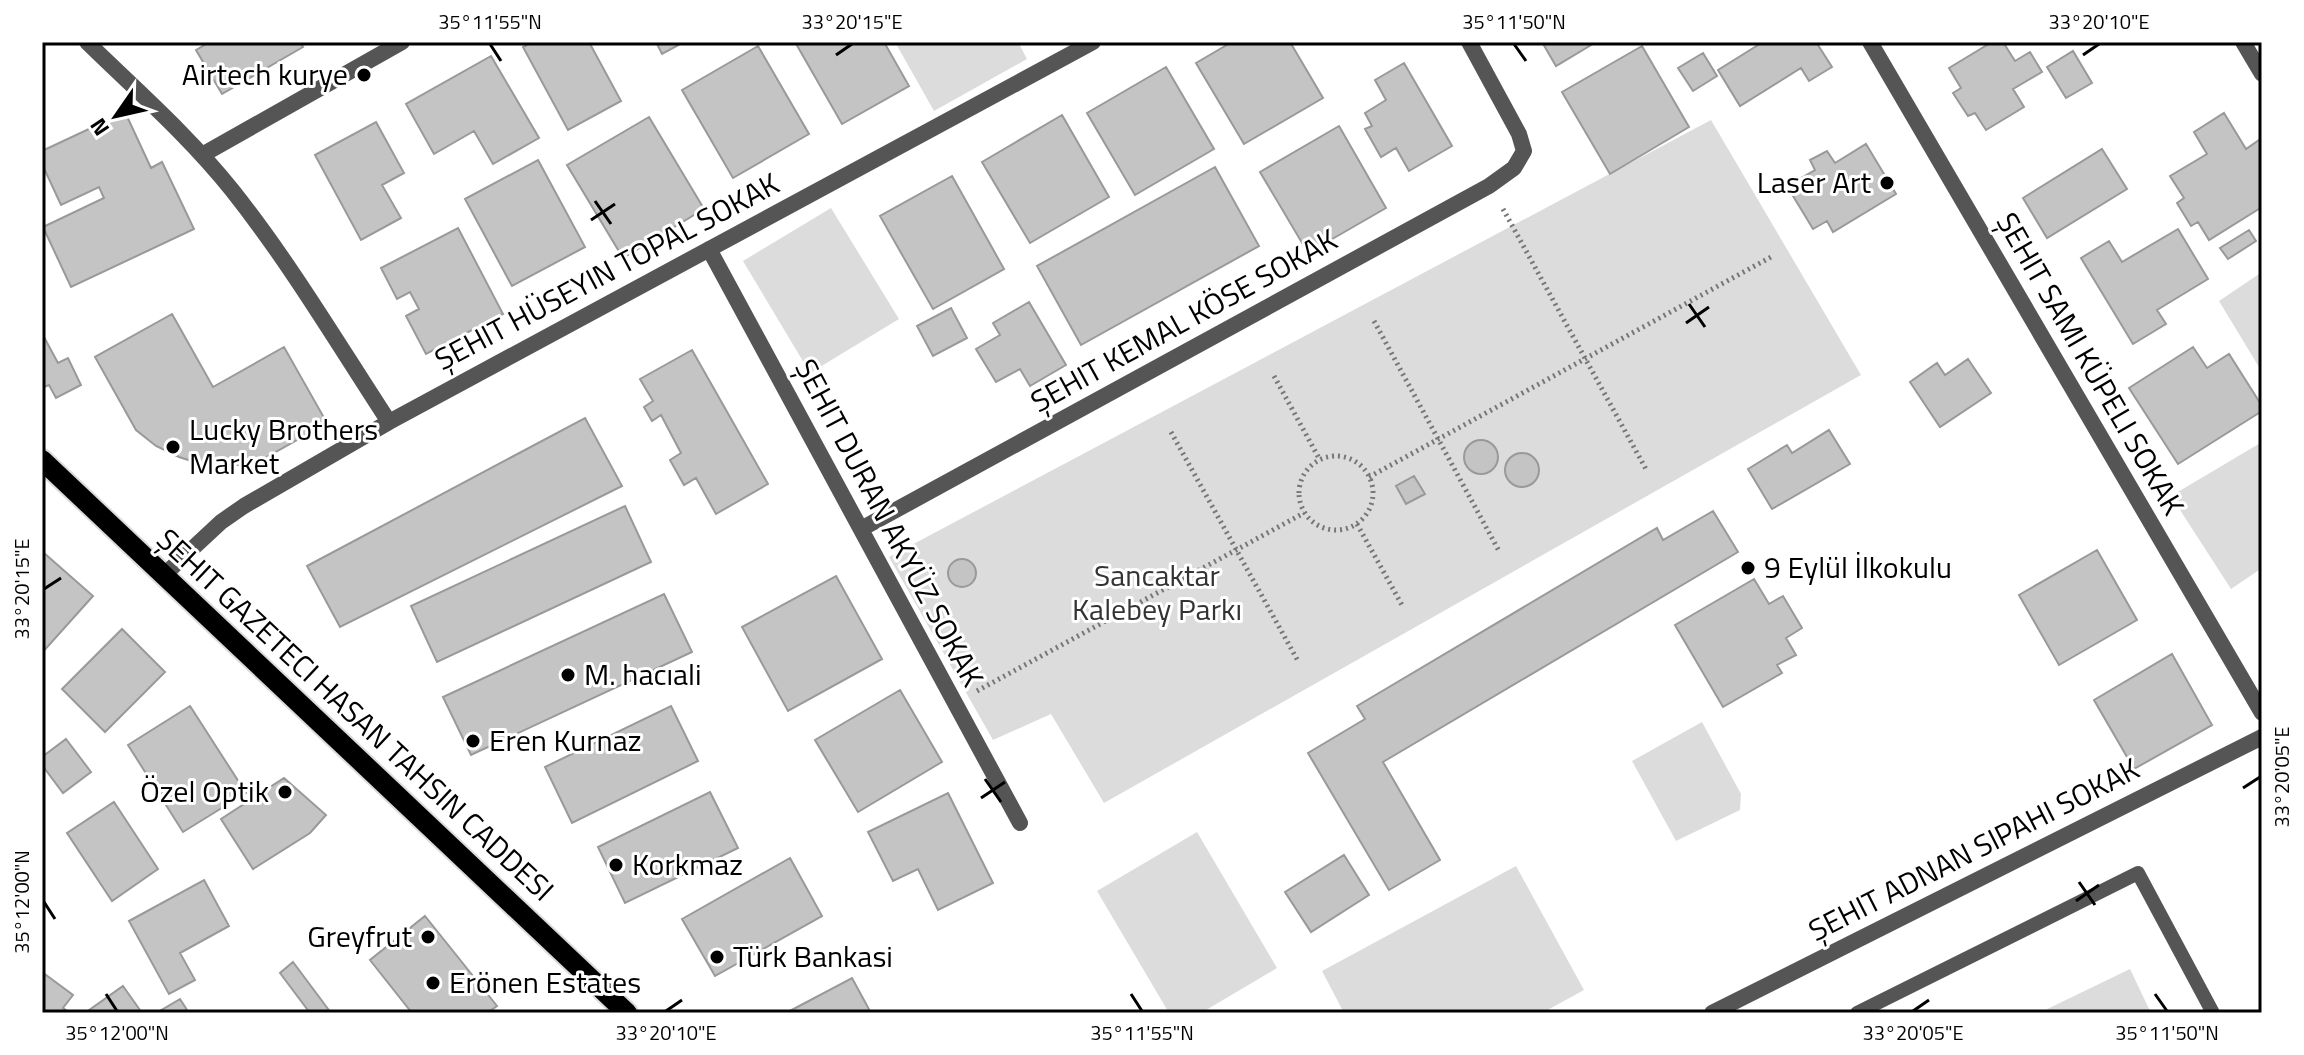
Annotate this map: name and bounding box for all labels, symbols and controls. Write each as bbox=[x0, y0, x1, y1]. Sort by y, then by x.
text: 35°11'55"N bbox=[438, 6, 542, 37]
text: 33°20'15"E bbox=[801, 6, 903, 37]
text: 35°11'50"N bbox=[1462, 6, 1566, 37]
text: 33°20'10"E bbox=[2048, 6, 2150, 37]
place label: Airtech kurye bbox=[182, 51, 348, 97]
marker: Airtech kurye bbox=[355, 66, 373, 84]
north arrow bbox=[76, 76, 156, 156]
text: N bbox=[81, 111, 118, 143]
place label: Laser Art bbox=[1757, 159, 1871, 205]
street label: ŞEHIT HÜSEYIN TOPAL SOKAK bbox=[426, 161, 787, 382]
marker: Laser Art bbox=[1878, 174, 1896, 192]
street label: ŞEHIT SAMI KÜPELI SOKAK bbox=[1985, 203, 2197, 524]
street label: ŞEHIT KEMAL KÖSE SOKAK bbox=[1022, 217, 1345, 424]
street label: ŞEHIT DURAN AKYÜZ SOKAK bbox=[784, 350, 996, 695]
place label: Lucky Brothers Market bbox=[189, 406, 378, 486]
marker: Lucky Brothers Market bbox=[164, 438, 182, 456]
street label: ŞEHIT GAZETECI HASAN TAHSIN CADDESI bbox=[147, 517, 565, 911]
text: 33°20'15"E bbox=[6, 538, 37, 640]
place label: 9 Eylül İlkokulu bbox=[1764, 544, 1952, 590]
park label: Sancaktar Kalebey Parkı bbox=[1072, 552, 1242, 632]
marker: 9 Eylül İlkokulu bbox=[1739, 559, 1757, 577]
place label: M. hacıali bbox=[584, 651, 702, 697]
marker: M. hacıali bbox=[559, 666, 577, 684]
place label: Eren Kurnaz bbox=[489, 717, 641, 763]
text: 33°20'05"E bbox=[2266, 726, 2297, 828]
marker: Eren Kurnaz bbox=[464, 732, 482, 750]
street label: ŞEHIT ADNAN SIPAHI SOKAK bbox=[1800, 746, 2147, 953]
place label: Özel Optik bbox=[140, 768, 269, 814]
marker: Özel Optik bbox=[276, 783, 294, 801]
place label: Korkmaz bbox=[632, 841, 743, 887]
text: 35°12'00"N bbox=[6, 850, 37, 954]
marker: Korkmaz bbox=[607, 856, 625, 874]
place label: Greyfrut bbox=[307, 913, 412, 959]
marker: Greyfrut bbox=[419, 928, 437, 946]
place label: Türk Bankasi bbox=[733, 933, 893, 979]
marker: Türk Bankasi bbox=[708, 948, 726, 966]
place label: Erönen Estates bbox=[449, 959, 641, 1005]
marker: Erönen Estates bbox=[424, 974, 442, 992]
text: 35°12'00"N bbox=[65, 1017, 169, 1048]
text: 33°20'10"E bbox=[615, 1017, 717, 1048]
text: 35°11'55"N bbox=[1090, 1017, 1194, 1048]
text: 33°20'05"E bbox=[1862, 1017, 1964, 1048]
text: 35°11'50"N bbox=[2115, 1017, 2219, 1048]

